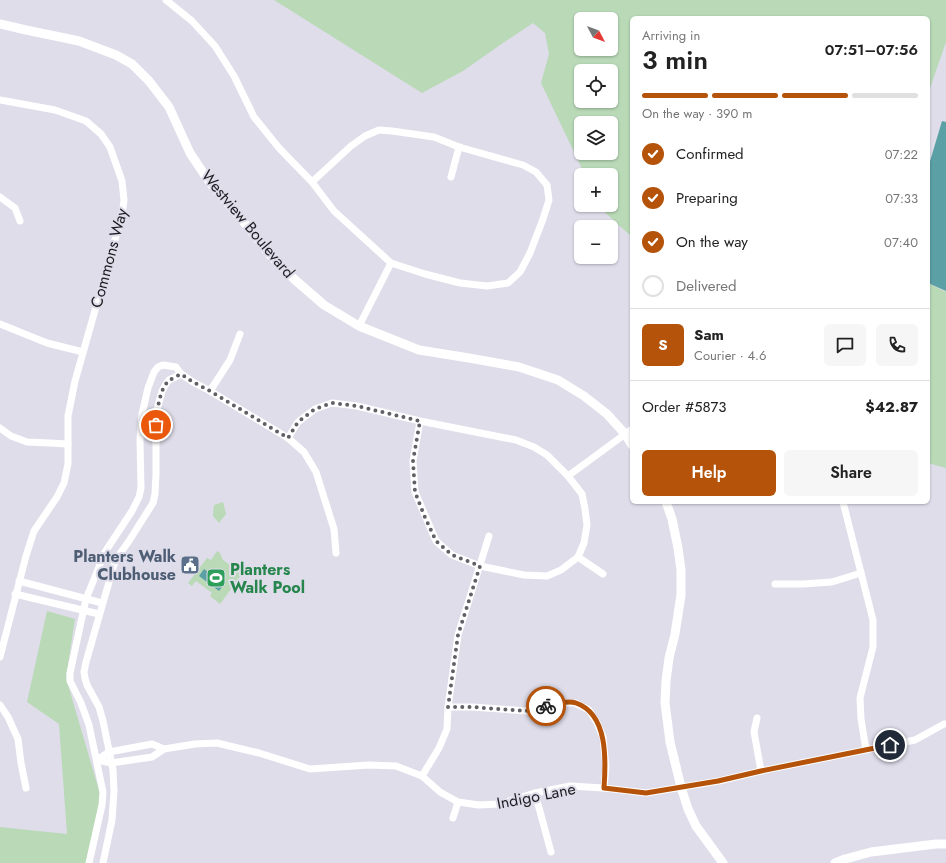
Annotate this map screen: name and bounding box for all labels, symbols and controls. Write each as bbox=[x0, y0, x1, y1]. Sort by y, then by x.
north arrow bbox=[574, 12, 618, 56]
map controls bbox=[574, 12, 618, 264]
text: Arriving in bbox=[642, 26, 700, 45]
text: 07:51–07:56 bbox=[825, 39, 918, 61]
text: 3 min bbox=[642, 41, 708, 79]
button: locate bbox=[574, 64, 618, 108]
text: On the way · 390 m bbox=[642, 104, 752, 123]
button: layers bbox=[574, 116, 618, 160]
icon: check bbox=[642, 143, 664, 165]
text: Confirmed bbox=[676, 143, 744, 165]
text: 07:22 bbox=[885, 145, 918, 164]
street label: Westview Boulevard bbox=[196, 165, 300, 283]
button: + bbox=[574, 168, 618, 212]
icon: check bbox=[642, 187, 664, 209]
text: Preparing bbox=[676, 187, 738, 209]
text: 07:33 bbox=[885, 189, 918, 208]
street label: Commons Way bbox=[85, 205, 134, 310]
button: − bbox=[574, 220, 618, 264]
icon: check bbox=[642, 231, 664, 253]
text: On the way bbox=[676, 231, 748, 253]
text: 07:40 bbox=[884, 233, 918, 252]
text: Delivered bbox=[676, 275, 737, 297]
text: Sam bbox=[694, 324, 724, 346]
button: chat bbox=[824, 324, 866, 366]
button: phone bbox=[876, 324, 918, 366]
text: S bbox=[658, 334, 668, 356]
text: Courier · 4.6 bbox=[694, 346, 767, 365]
text: Order #5873 bbox=[642, 396, 726, 418]
text: $42.87 bbox=[865, 396, 918, 418]
pin bbox=[139, 408, 173, 442]
icon: bag bbox=[145, 414, 167, 436]
button: Help bbox=[642, 450, 776, 496]
button: Share bbox=[784, 450, 918, 496]
place label: Planters Walk Clubhouse bbox=[73, 545, 177, 586]
public building icon: Planters Walk Clubhouse bbox=[179, 554, 201, 576]
place label: Planters Walk Pool bbox=[230, 558, 305, 599]
sports icon: Planters Walk Pool bbox=[205, 567, 227, 589]
courier bbox=[526, 686, 566, 726]
icon: bike bbox=[535, 695, 557, 717]
pin bbox=[873, 728, 907, 762]
icon: home bbox=[879, 734, 901, 756]
street label: Indigo Lane bbox=[495, 777, 577, 815]

